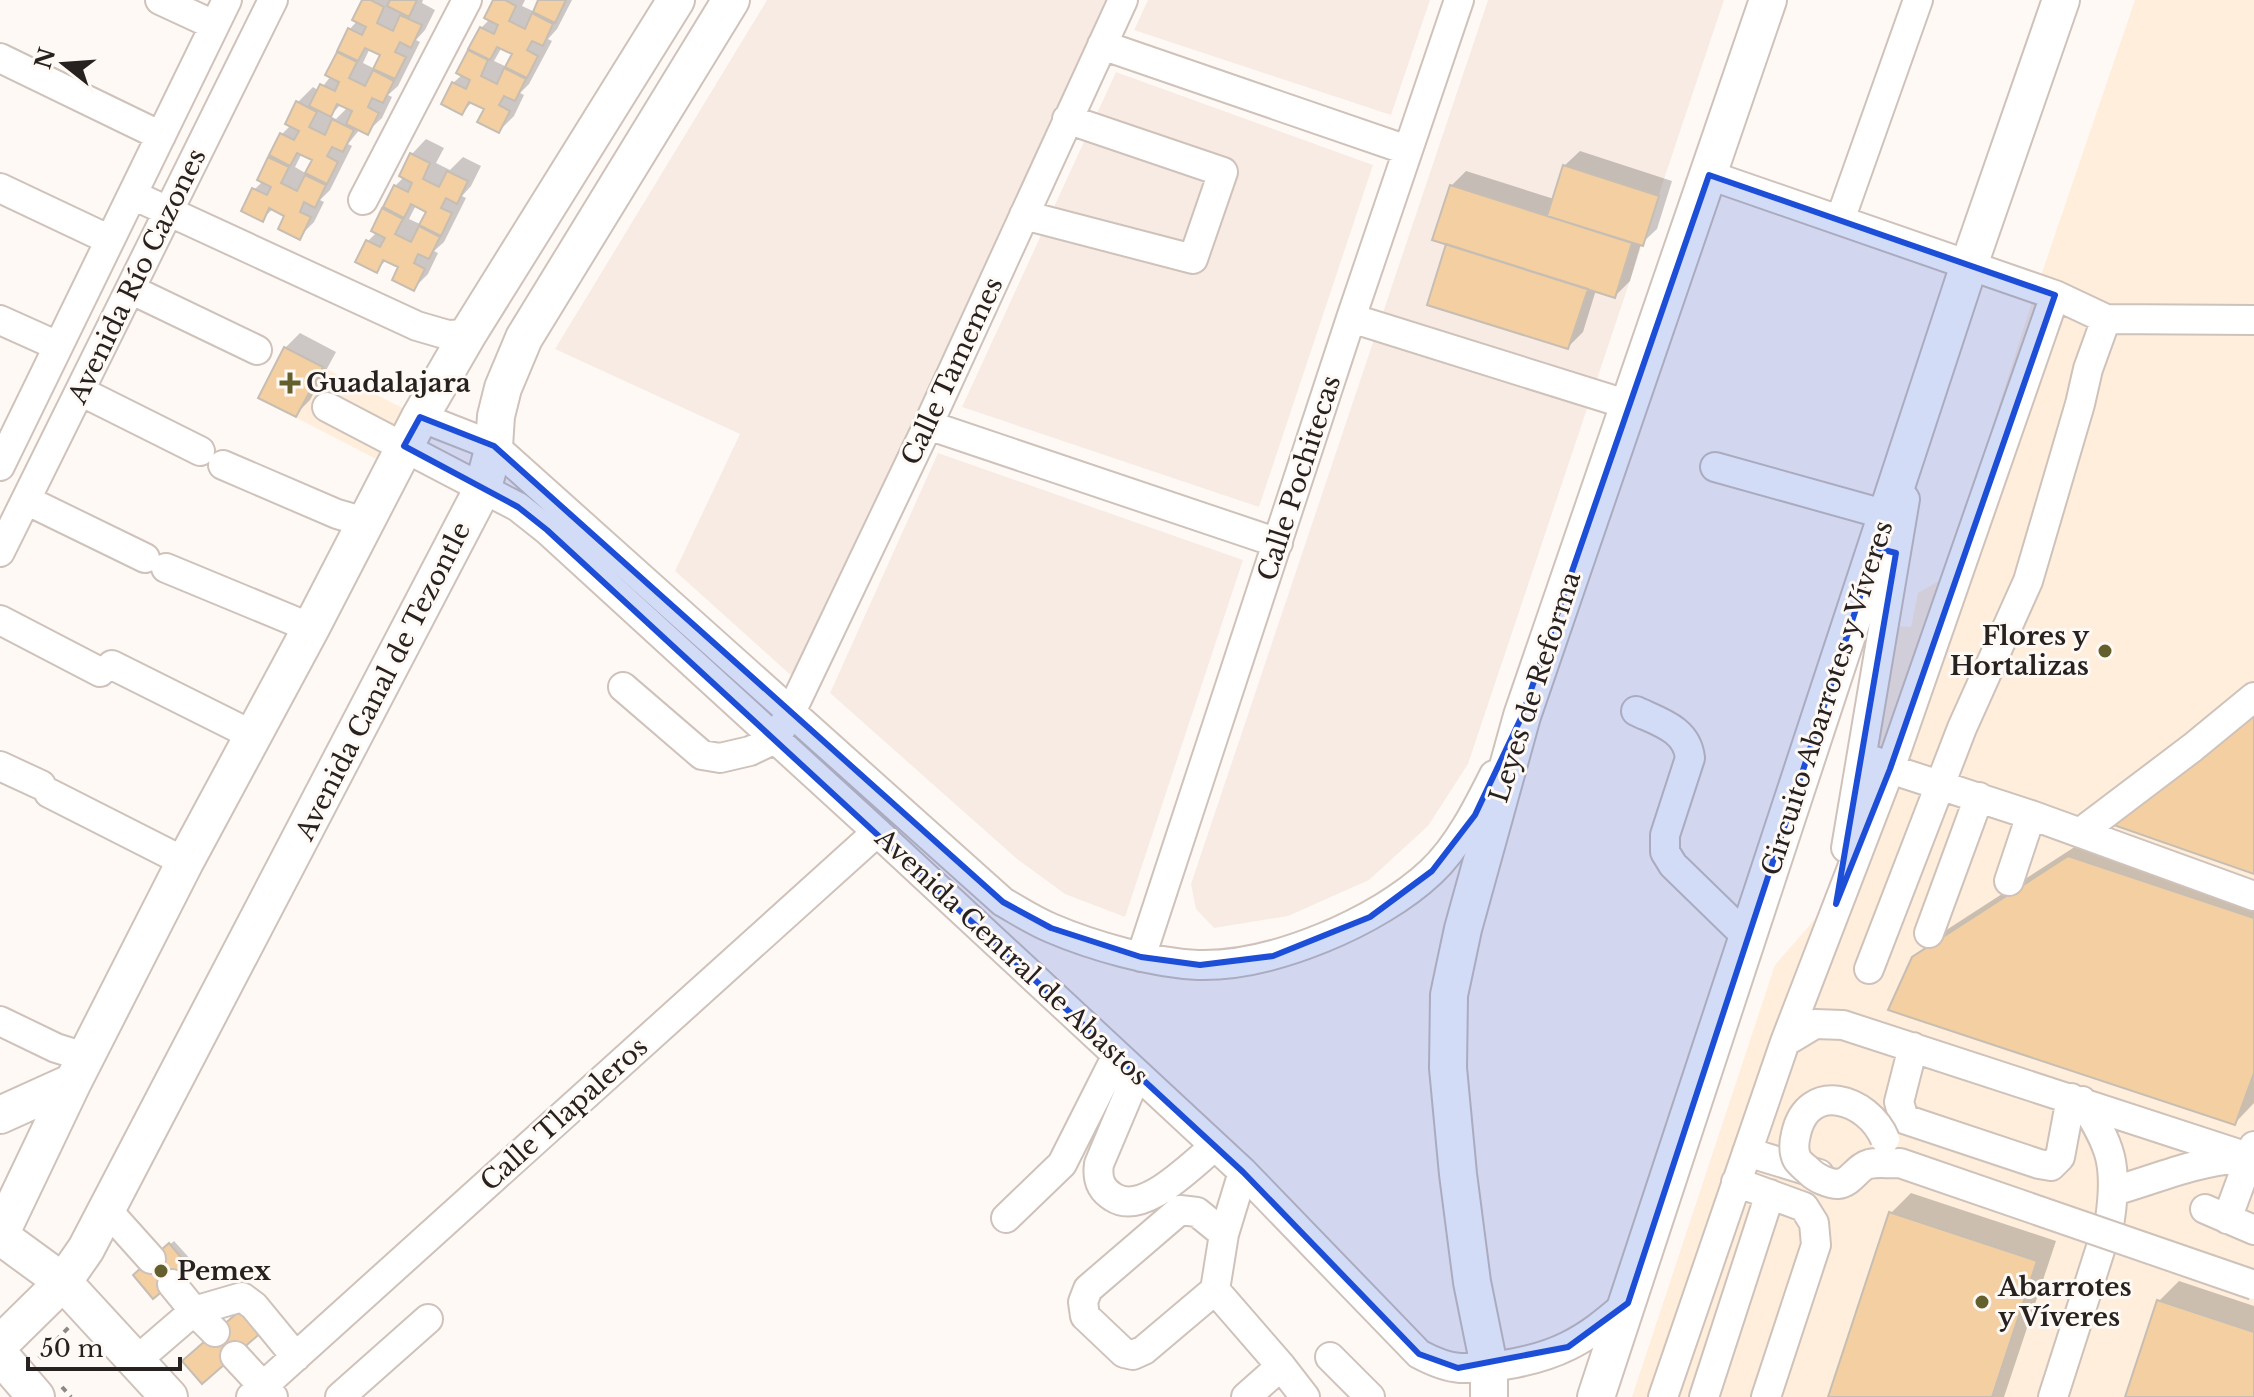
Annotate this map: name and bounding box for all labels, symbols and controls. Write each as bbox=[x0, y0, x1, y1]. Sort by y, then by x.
north arrow bbox=[24, 24, 104, 104]
text: N bbox=[29, 44, 61, 72]
street label: Avenida Río Cazones bbox=[61, 143, 213, 410]
street label: Calle Tamemes bbox=[894, 272, 1010, 470]
place label: Guadalajara bbox=[306, 367, 471, 399]
street label: Calle Pochitecas bbox=[1251, 371, 1347, 585]
marker: Guadalajara bbox=[281, 374, 299, 392]
street label: Avenida Canal de Tezontle bbox=[288, 517, 477, 846]
street label: Circuito Abarrotes y Víveres bbox=[1754, 517, 1900, 879]
street label: Leyes de Reforma bbox=[1483, 567, 1588, 807]
place label: Flores y Hortalizas bbox=[1950, 620, 2089, 682]
marker: Flores y Hortalizas bbox=[2096, 642, 2114, 660]
street label: Avenida Central de Abastos bbox=[868, 821, 1155, 1092]
street label: Calle Tlapaleros bbox=[474, 1031, 654, 1197]
place label: Pemex bbox=[177, 1255, 271, 1287]
marker: Pemex bbox=[152, 1262, 170, 1280]
place label: Abarrotes y Víveres bbox=[1997, 1271, 2132, 1333]
marker: Abarrotes y Víveres bbox=[1973, 1293, 1991, 1311]
scale bar bbox=[28, 1321, 180, 1371]
text: 50 m bbox=[40, 1334, 104, 1363]

